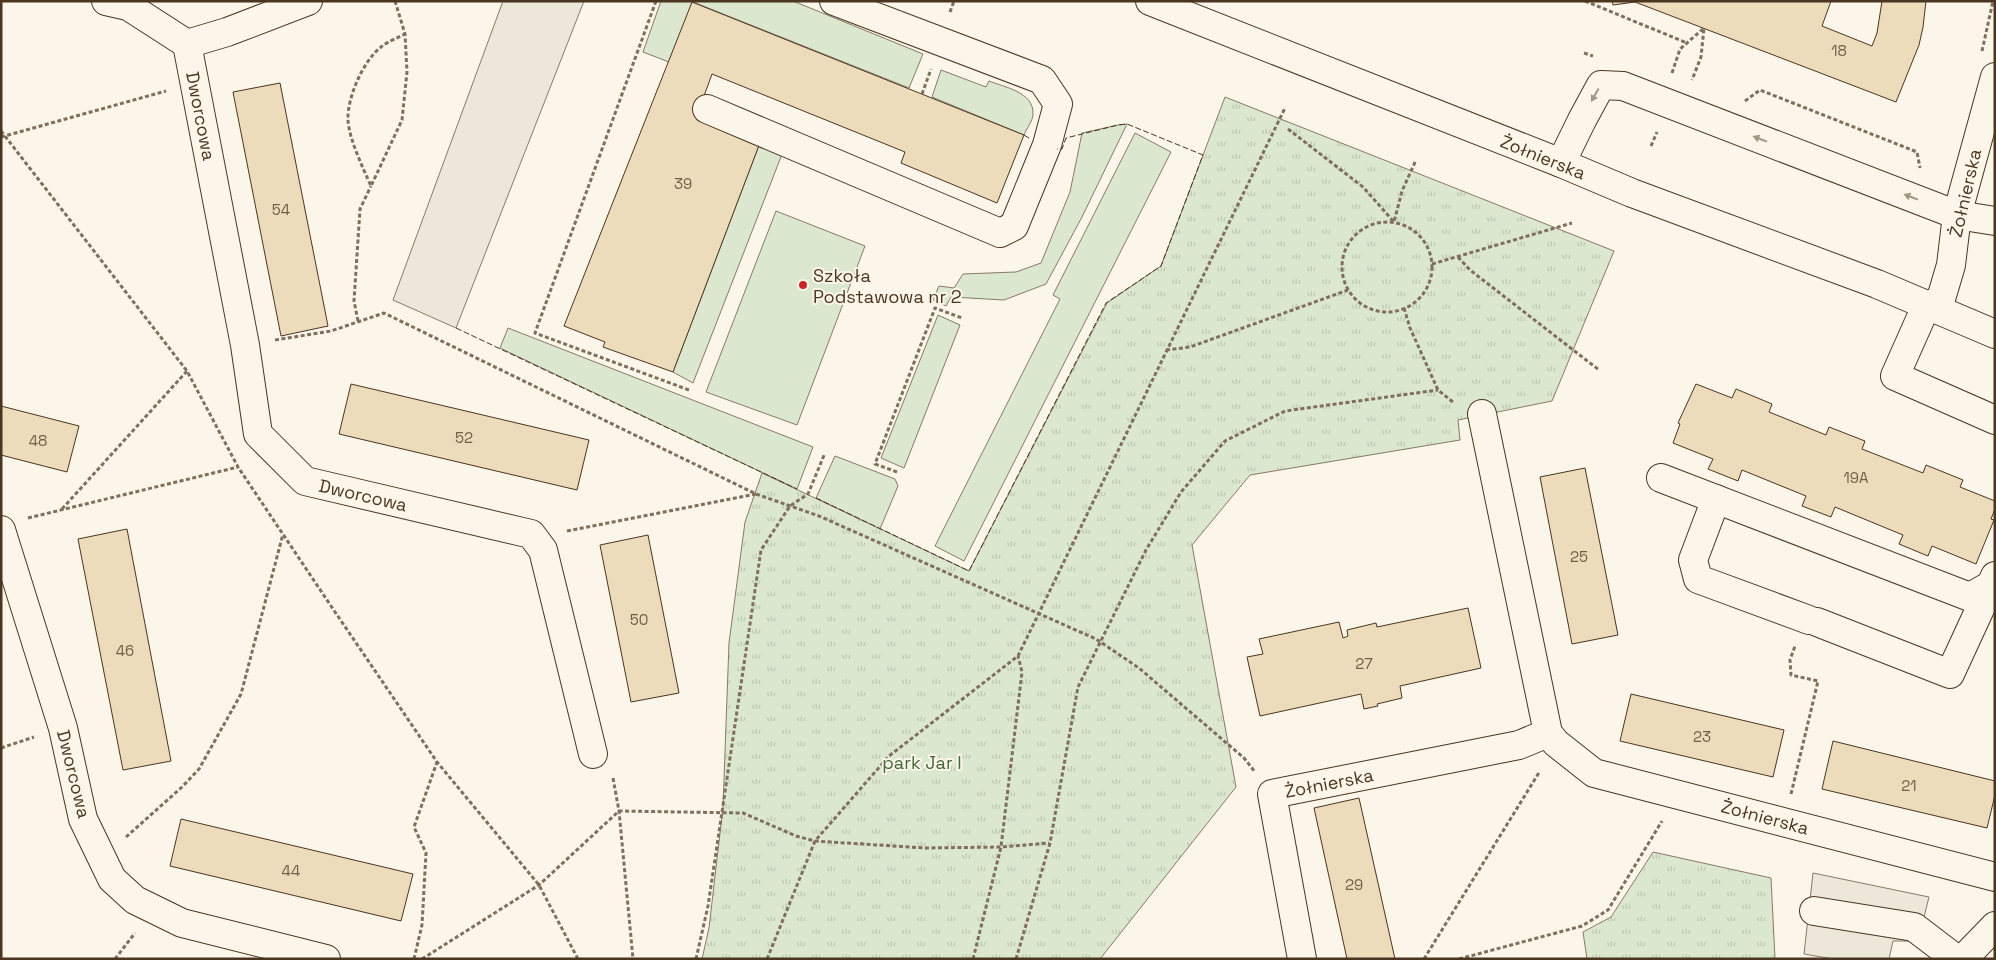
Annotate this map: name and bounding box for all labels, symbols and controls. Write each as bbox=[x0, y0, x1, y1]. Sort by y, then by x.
house number: 18 bbox=[1831, 41, 1847, 60]
street label: Dworcowa bbox=[181, 70, 221, 162]
one-way arrow bbox=[1591, 89, 1600, 102]
street label: Żołnierska bbox=[1497, 129, 1589, 185]
one-way arrow bbox=[1752, 135, 1767, 142]
street label: Żołnierska bbox=[1944, 147, 1986, 239]
house number: 39 bbox=[674, 174, 692, 193]
one-way arrow bbox=[1903, 193, 1918, 201]
house number: 54 bbox=[272, 200, 290, 219]
place label: Szkoła Podstawowa nr 2 bbox=[813, 264, 962, 308]
marker: Szkoła Podstawowa nr 2 bbox=[797, 279, 809, 291]
house number: 52 bbox=[455, 428, 473, 447]
house number: 48 bbox=[29, 431, 47, 450]
house number: 19A bbox=[1844, 468, 1869, 487]
street label: Dworcowa bbox=[317, 474, 409, 516]
house number: 25 bbox=[1570, 547, 1588, 566]
house number: 50 bbox=[630, 610, 648, 629]
house number: 46 bbox=[116, 641, 134, 660]
house number: 27 bbox=[1355, 654, 1373, 673]
house number: 23 bbox=[1693, 727, 1711, 746]
street label: Dworcowa bbox=[52, 728, 96, 820]
park label: park Jar I bbox=[882, 751, 962, 774]
street label: Żołnierska bbox=[1283, 763, 1375, 803]
house number: 21 bbox=[1901, 776, 1917, 795]
street label: Żołnierska bbox=[1719, 794, 1811, 840]
house number: 44 bbox=[282, 861, 300, 880]
house number: 29 bbox=[1345, 875, 1363, 894]

